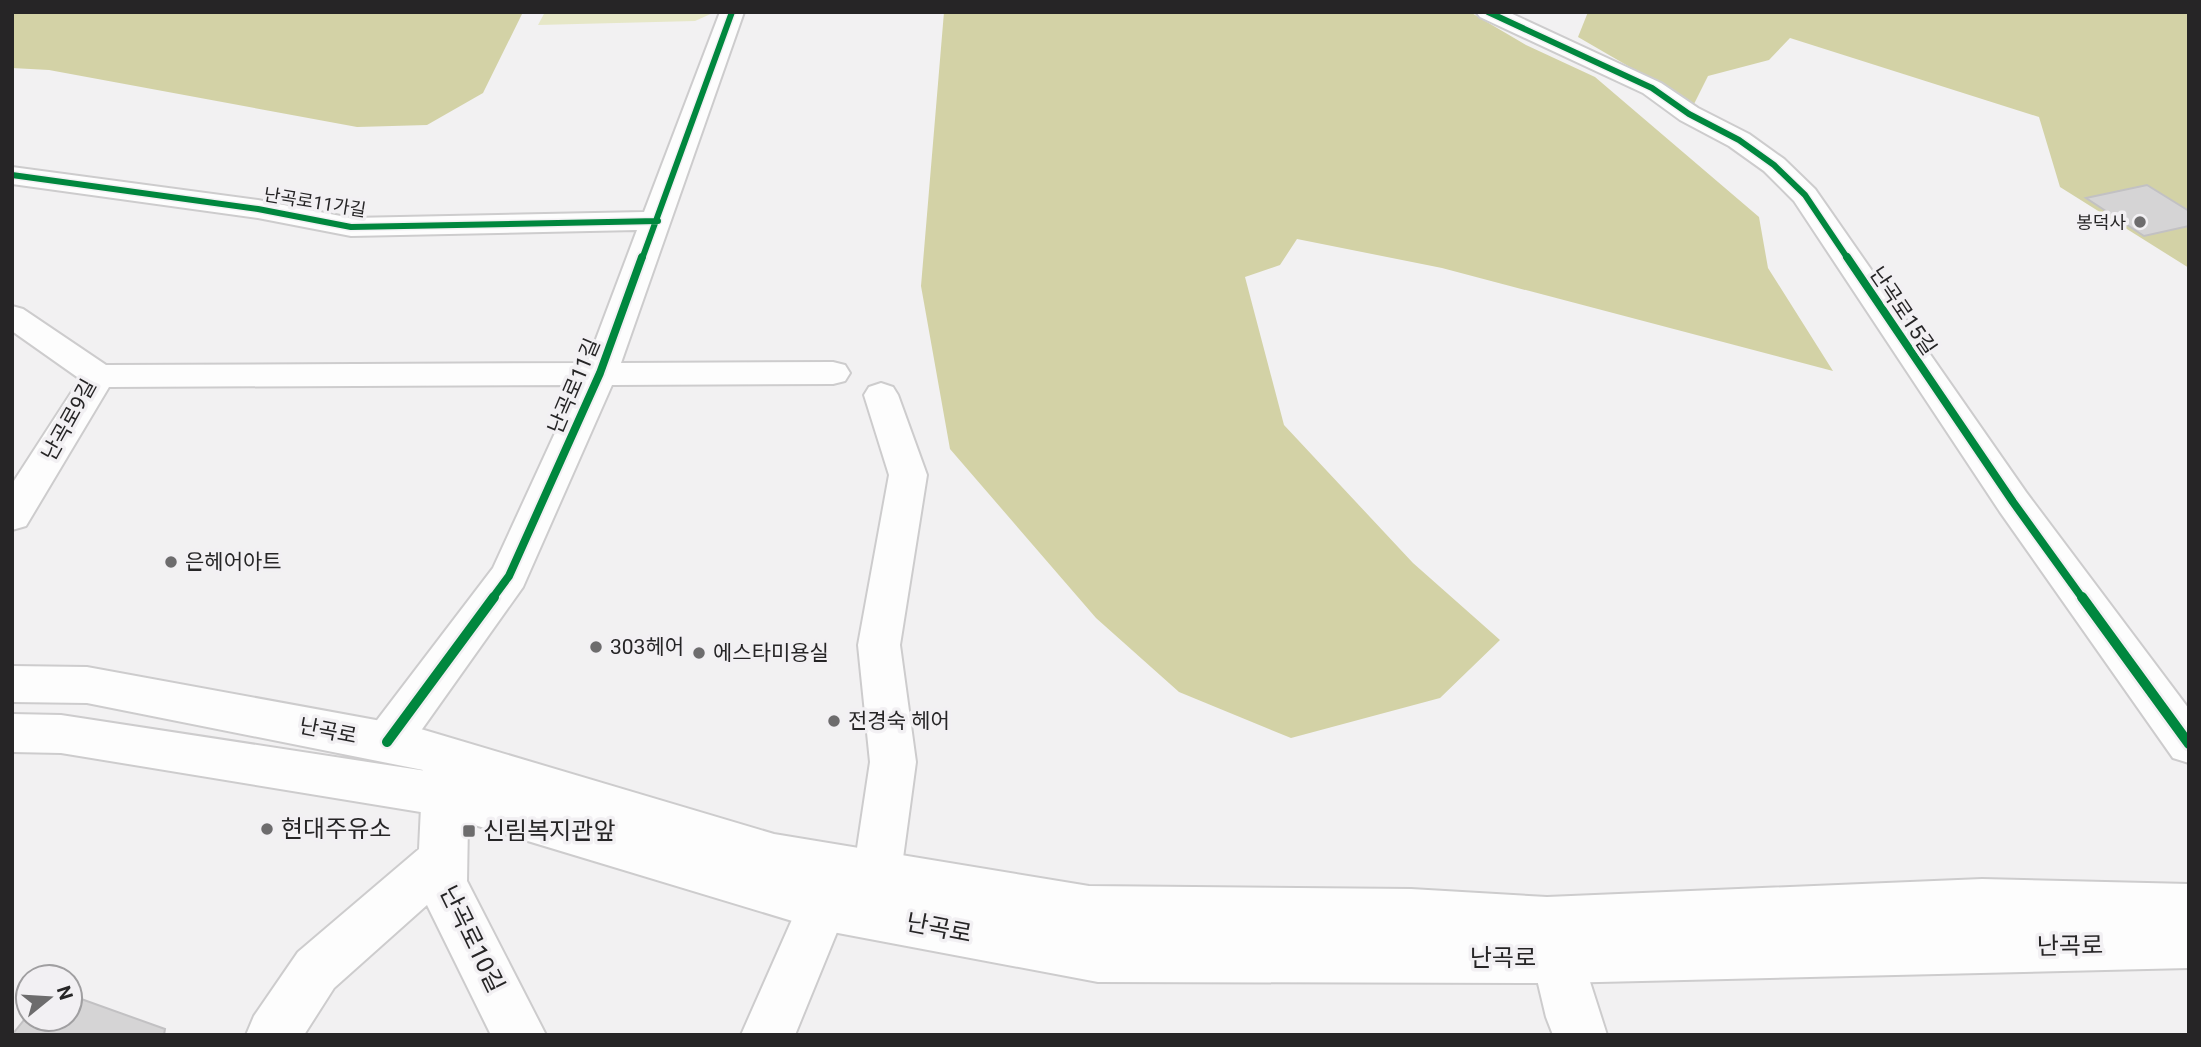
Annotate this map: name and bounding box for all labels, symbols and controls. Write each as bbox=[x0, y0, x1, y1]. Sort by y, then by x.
street label: 난곡로11가길 bbox=[262, 184, 368, 220]
place label: 봉덕사 bbox=[2076, 212, 2126, 233]
marker: 봉덕사 bbox=[2132, 214, 2148, 230]
street label: 난곡로15길 bbox=[1865, 262, 1941, 360]
street label: 난곡로11길 bbox=[543, 335, 605, 437]
street label: 난곡로9길 bbox=[37, 375, 101, 465]
place label: 은헤어아트 bbox=[185, 550, 282, 574]
marker: 은헤어아트 bbox=[163, 554, 179, 570]
place label: 303헤어 bbox=[610, 635, 684, 659]
marker: 303헤어 bbox=[588, 639, 604, 655]
place label: 에스타미용실 bbox=[713, 641, 829, 665]
marker: 에스타미용실 bbox=[691, 645, 707, 661]
place label: 전경숙 헤어 bbox=[848, 709, 950, 733]
marker: 전경숙 헤어 bbox=[826, 713, 842, 729]
street label: 난곡로 bbox=[297, 714, 359, 748]
place label: 현대주유소 bbox=[281, 815, 391, 843]
place label: 신림복지관앞 bbox=[483, 817, 615, 845]
marker: 현대주유소 bbox=[259, 821, 275, 837]
marker: 신림복지관앞 bbox=[461, 823, 477, 839]
street label: 난곡로10길 bbox=[434, 881, 510, 997]
street label: 난곡로 bbox=[904, 908, 974, 948]
street label: 난곡로 bbox=[2037, 931, 2103, 961]
street label: 난곡로 bbox=[1470, 944, 1536, 972]
north arrow bbox=[14, 963, 84, 1033]
text: N bbox=[52, 983, 78, 1003]

